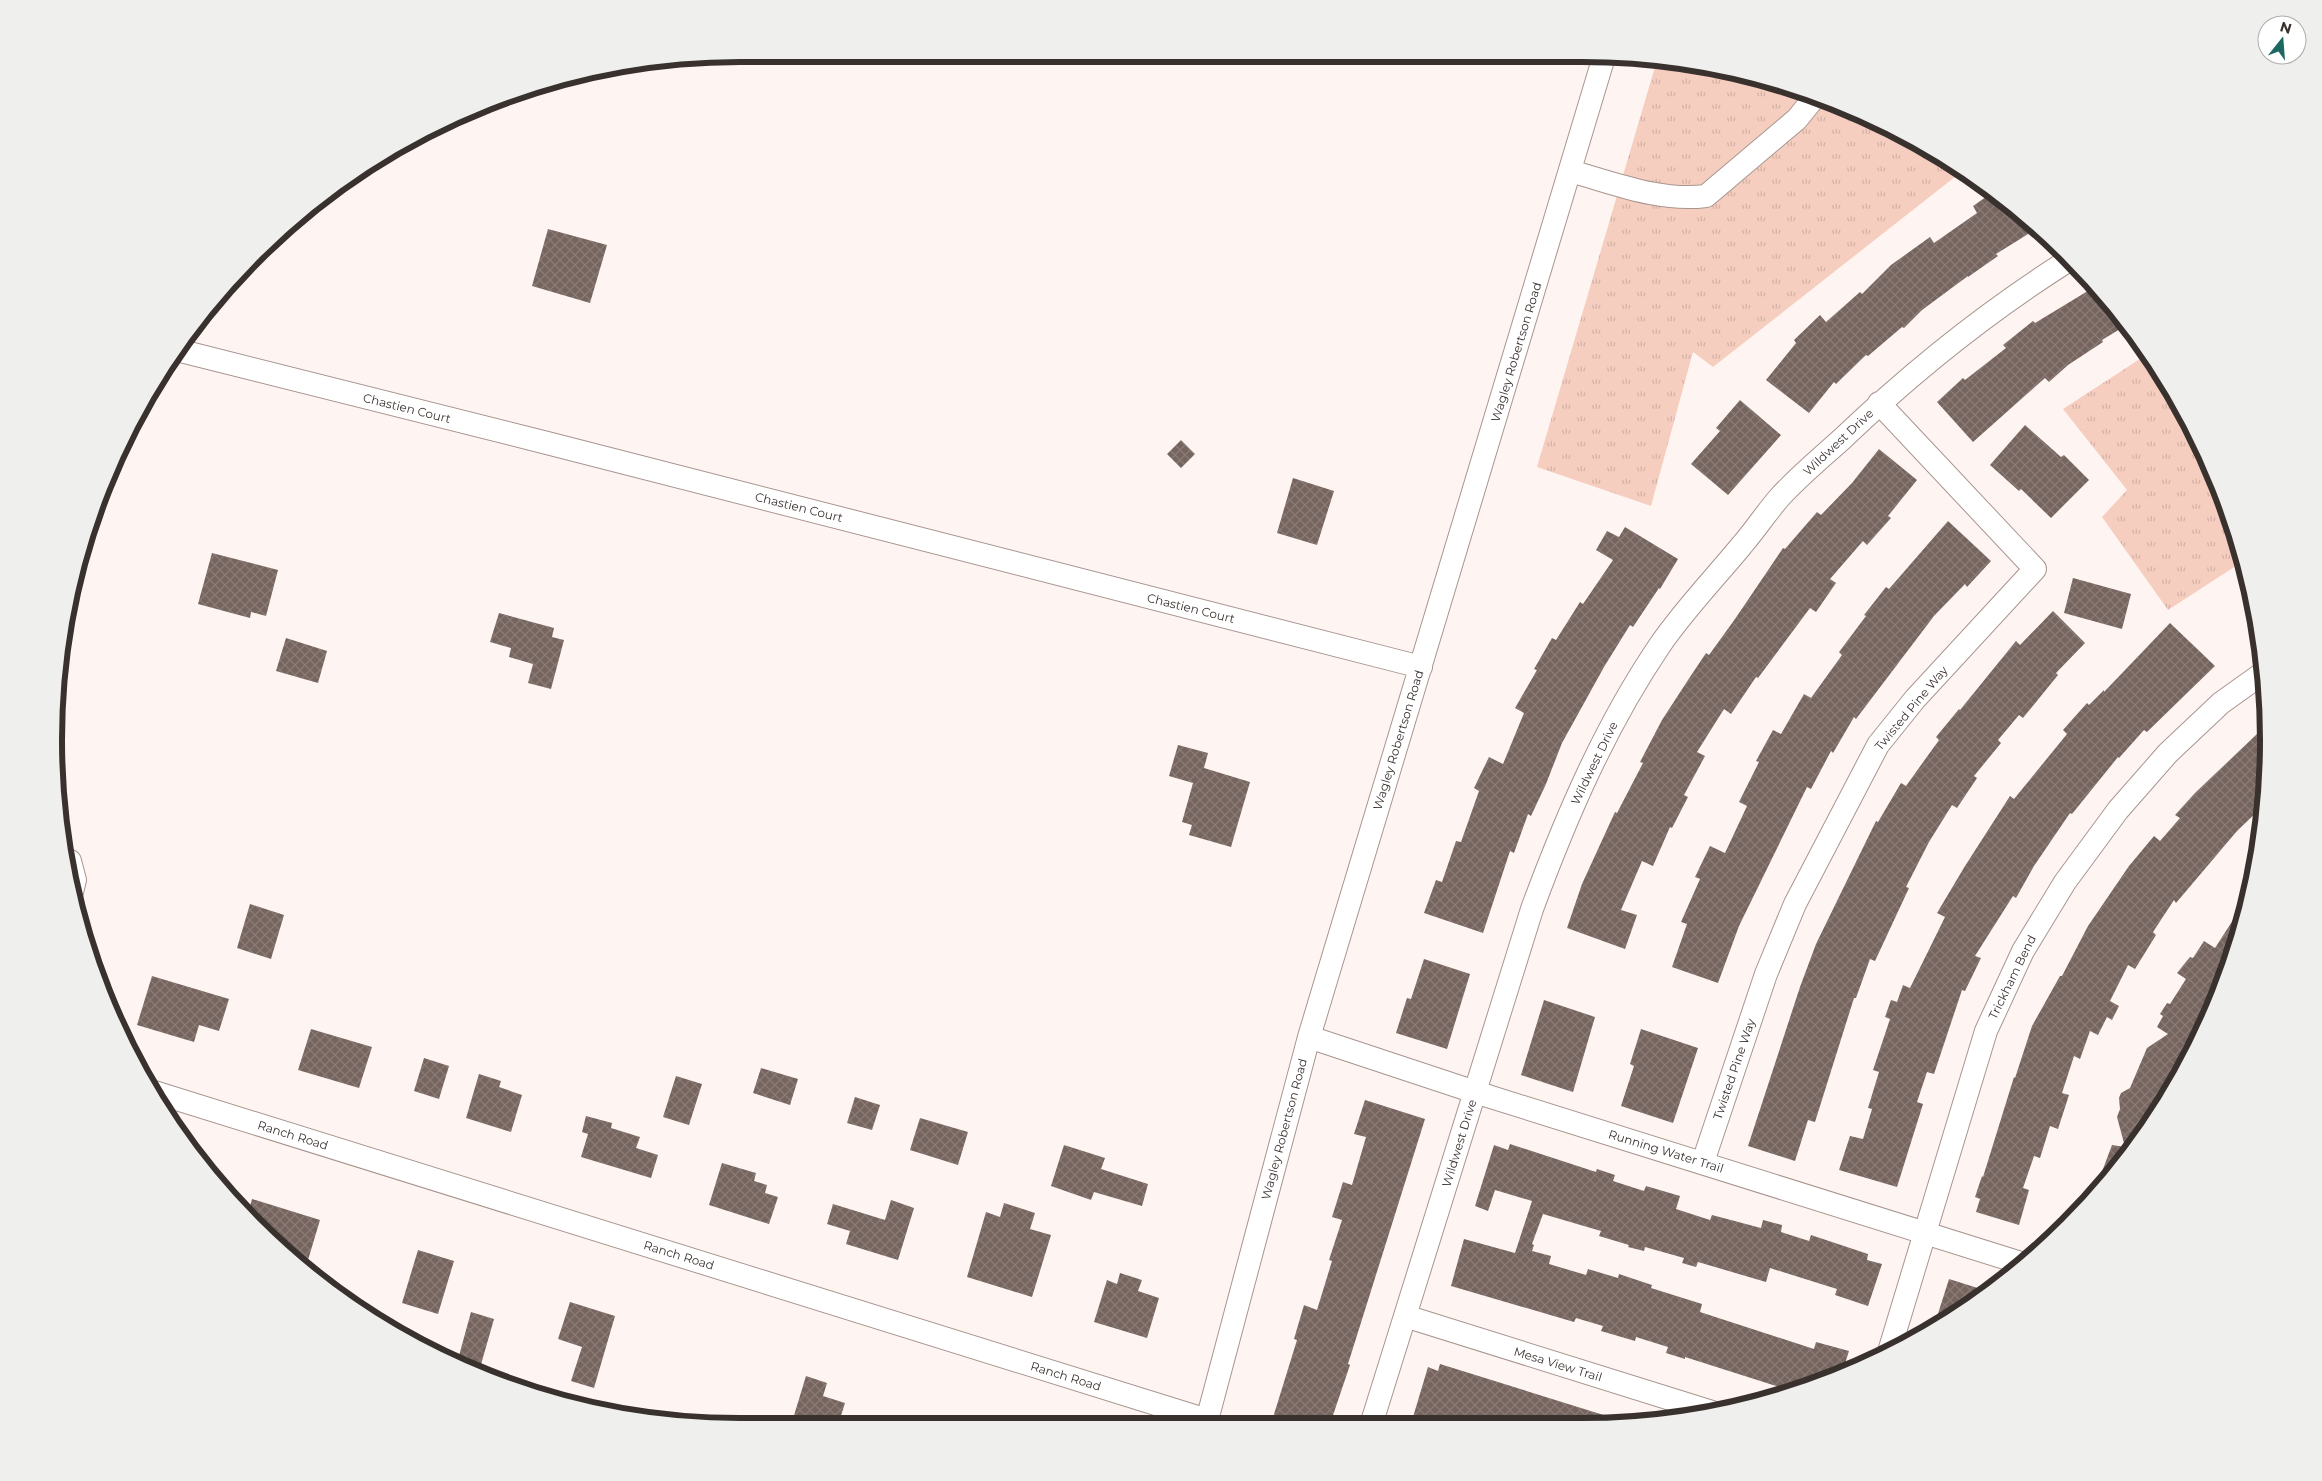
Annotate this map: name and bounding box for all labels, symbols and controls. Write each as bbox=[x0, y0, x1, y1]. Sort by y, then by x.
north arrow bbox=[2257, 15, 2307, 65]
text: N bbox=[2278, 17, 2294, 38]
street label: Wagley Robertson Road bbox=[1488, 280, 1544, 424]
street label: Chastien Court bbox=[362, 390, 453, 426]
street label: Wildwest Drive bbox=[1800, 406, 1876, 478]
street label: Chastien Court bbox=[754, 489, 845, 525]
street label: Chastien Court bbox=[1146, 590, 1237, 626]
street label: Twisted Pine Way bbox=[1871, 662, 1951, 753]
street label: Wagley Robertson Road bbox=[1370, 668, 1426, 812]
street label: Wildwest Drive bbox=[1567, 719, 1621, 807]
street label: Trickham Bend bbox=[1985, 932, 2039, 1022]
street label: Twisted Pine Way bbox=[1710, 1016, 1758, 1121]
street label: Wagley Robertson Road bbox=[1258, 1057, 1310, 1201]
street label: Wildwest Drive bbox=[1439, 1097, 1479, 1189]
street label: Ranch Road bbox=[256, 1117, 330, 1153]
street label: Running Water Trail bbox=[1606, 1126, 1726, 1176]
street label: Ranch Road bbox=[642, 1237, 716, 1273]
street label: Mesa View Trail bbox=[1512, 1343, 1604, 1385]
street label: Ranch Road bbox=[1029, 1358, 1103, 1394]

